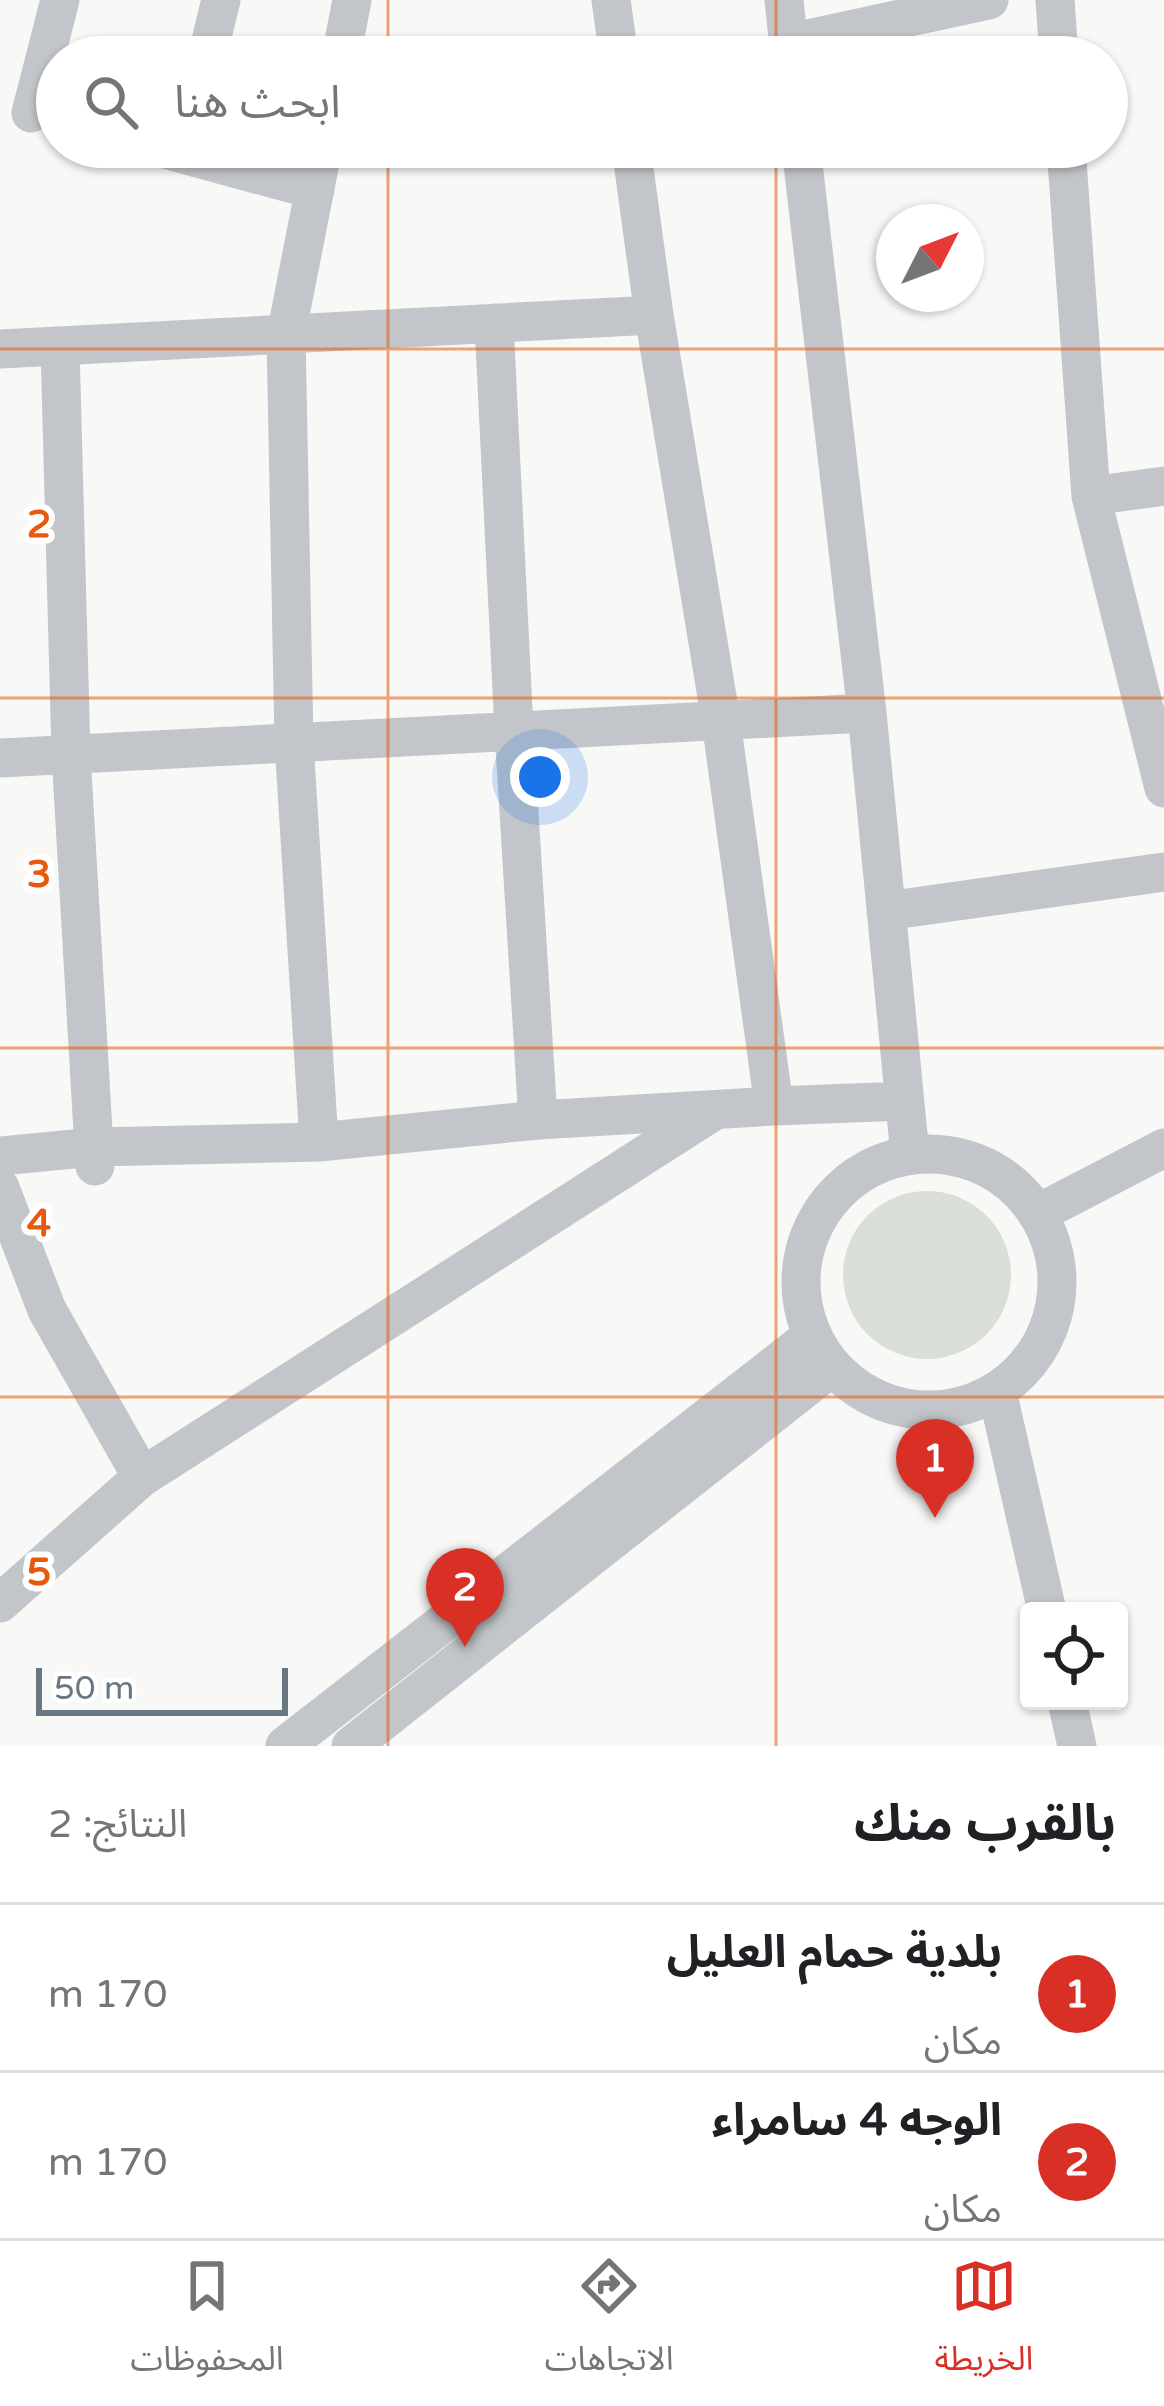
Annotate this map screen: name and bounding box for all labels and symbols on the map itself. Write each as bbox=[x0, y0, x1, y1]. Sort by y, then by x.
north arrow bbox=[876, 204, 984, 312]
text: 2 bbox=[27, 501, 51, 548]
your location bbox=[510, 747, 570, 807]
text: 3 bbox=[27, 851, 51, 898]
text: 4 bbox=[27, 1200, 51, 1247]
pin: 1 bbox=[896, 1419, 974, 1518]
pin: 2 bbox=[426, 1548, 504, 1647]
text: 5 bbox=[27, 1549, 51, 1596]
scale bar bbox=[36, 1662, 288, 1715]

